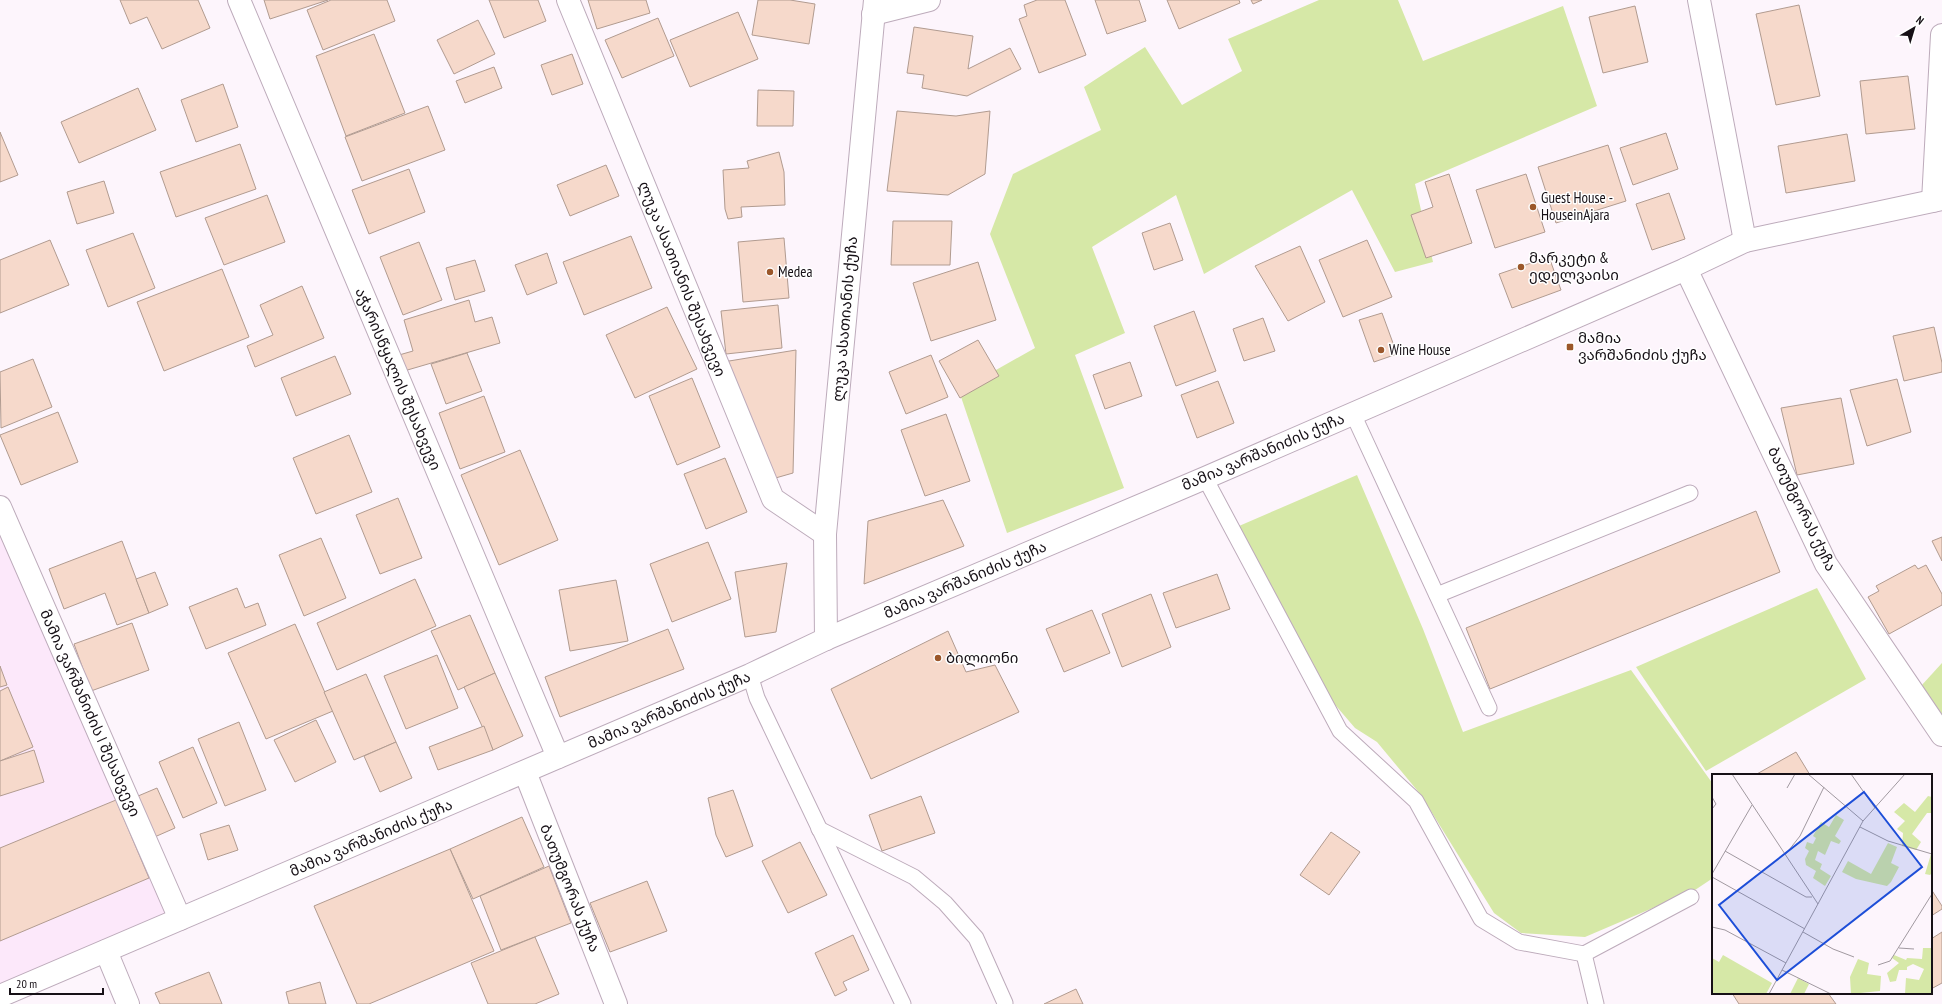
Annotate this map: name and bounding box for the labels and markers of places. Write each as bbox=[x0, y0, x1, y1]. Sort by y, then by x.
place label: Guest House - HouseinAjara bbox=[1541, 188, 1613, 224]
marker: Guest House - HouseinAjara bbox=[1528, 202, 1538, 212]
place label: მარკეტი & ედელვაისი bbox=[1529, 248, 1619, 284]
place label: Medea bbox=[778, 262, 812, 281]
marker: მარკეტი & ედელვაისი bbox=[1516, 262, 1526, 272]
marker: Medea bbox=[765, 267, 775, 277]
place label: მამია ვარშანიძის ქუჩა bbox=[1578, 328, 1707, 364]
place label: Wine House bbox=[1389, 340, 1451, 359]
marker: მამია ვარშანიძის ქუჩა bbox=[1565, 342, 1575, 352]
marker: Wine House bbox=[1376, 345, 1386, 355]
place label: ბილიონი bbox=[946, 648, 1018, 667]
marker: ბილიონი bbox=[933, 653, 943, 663]

